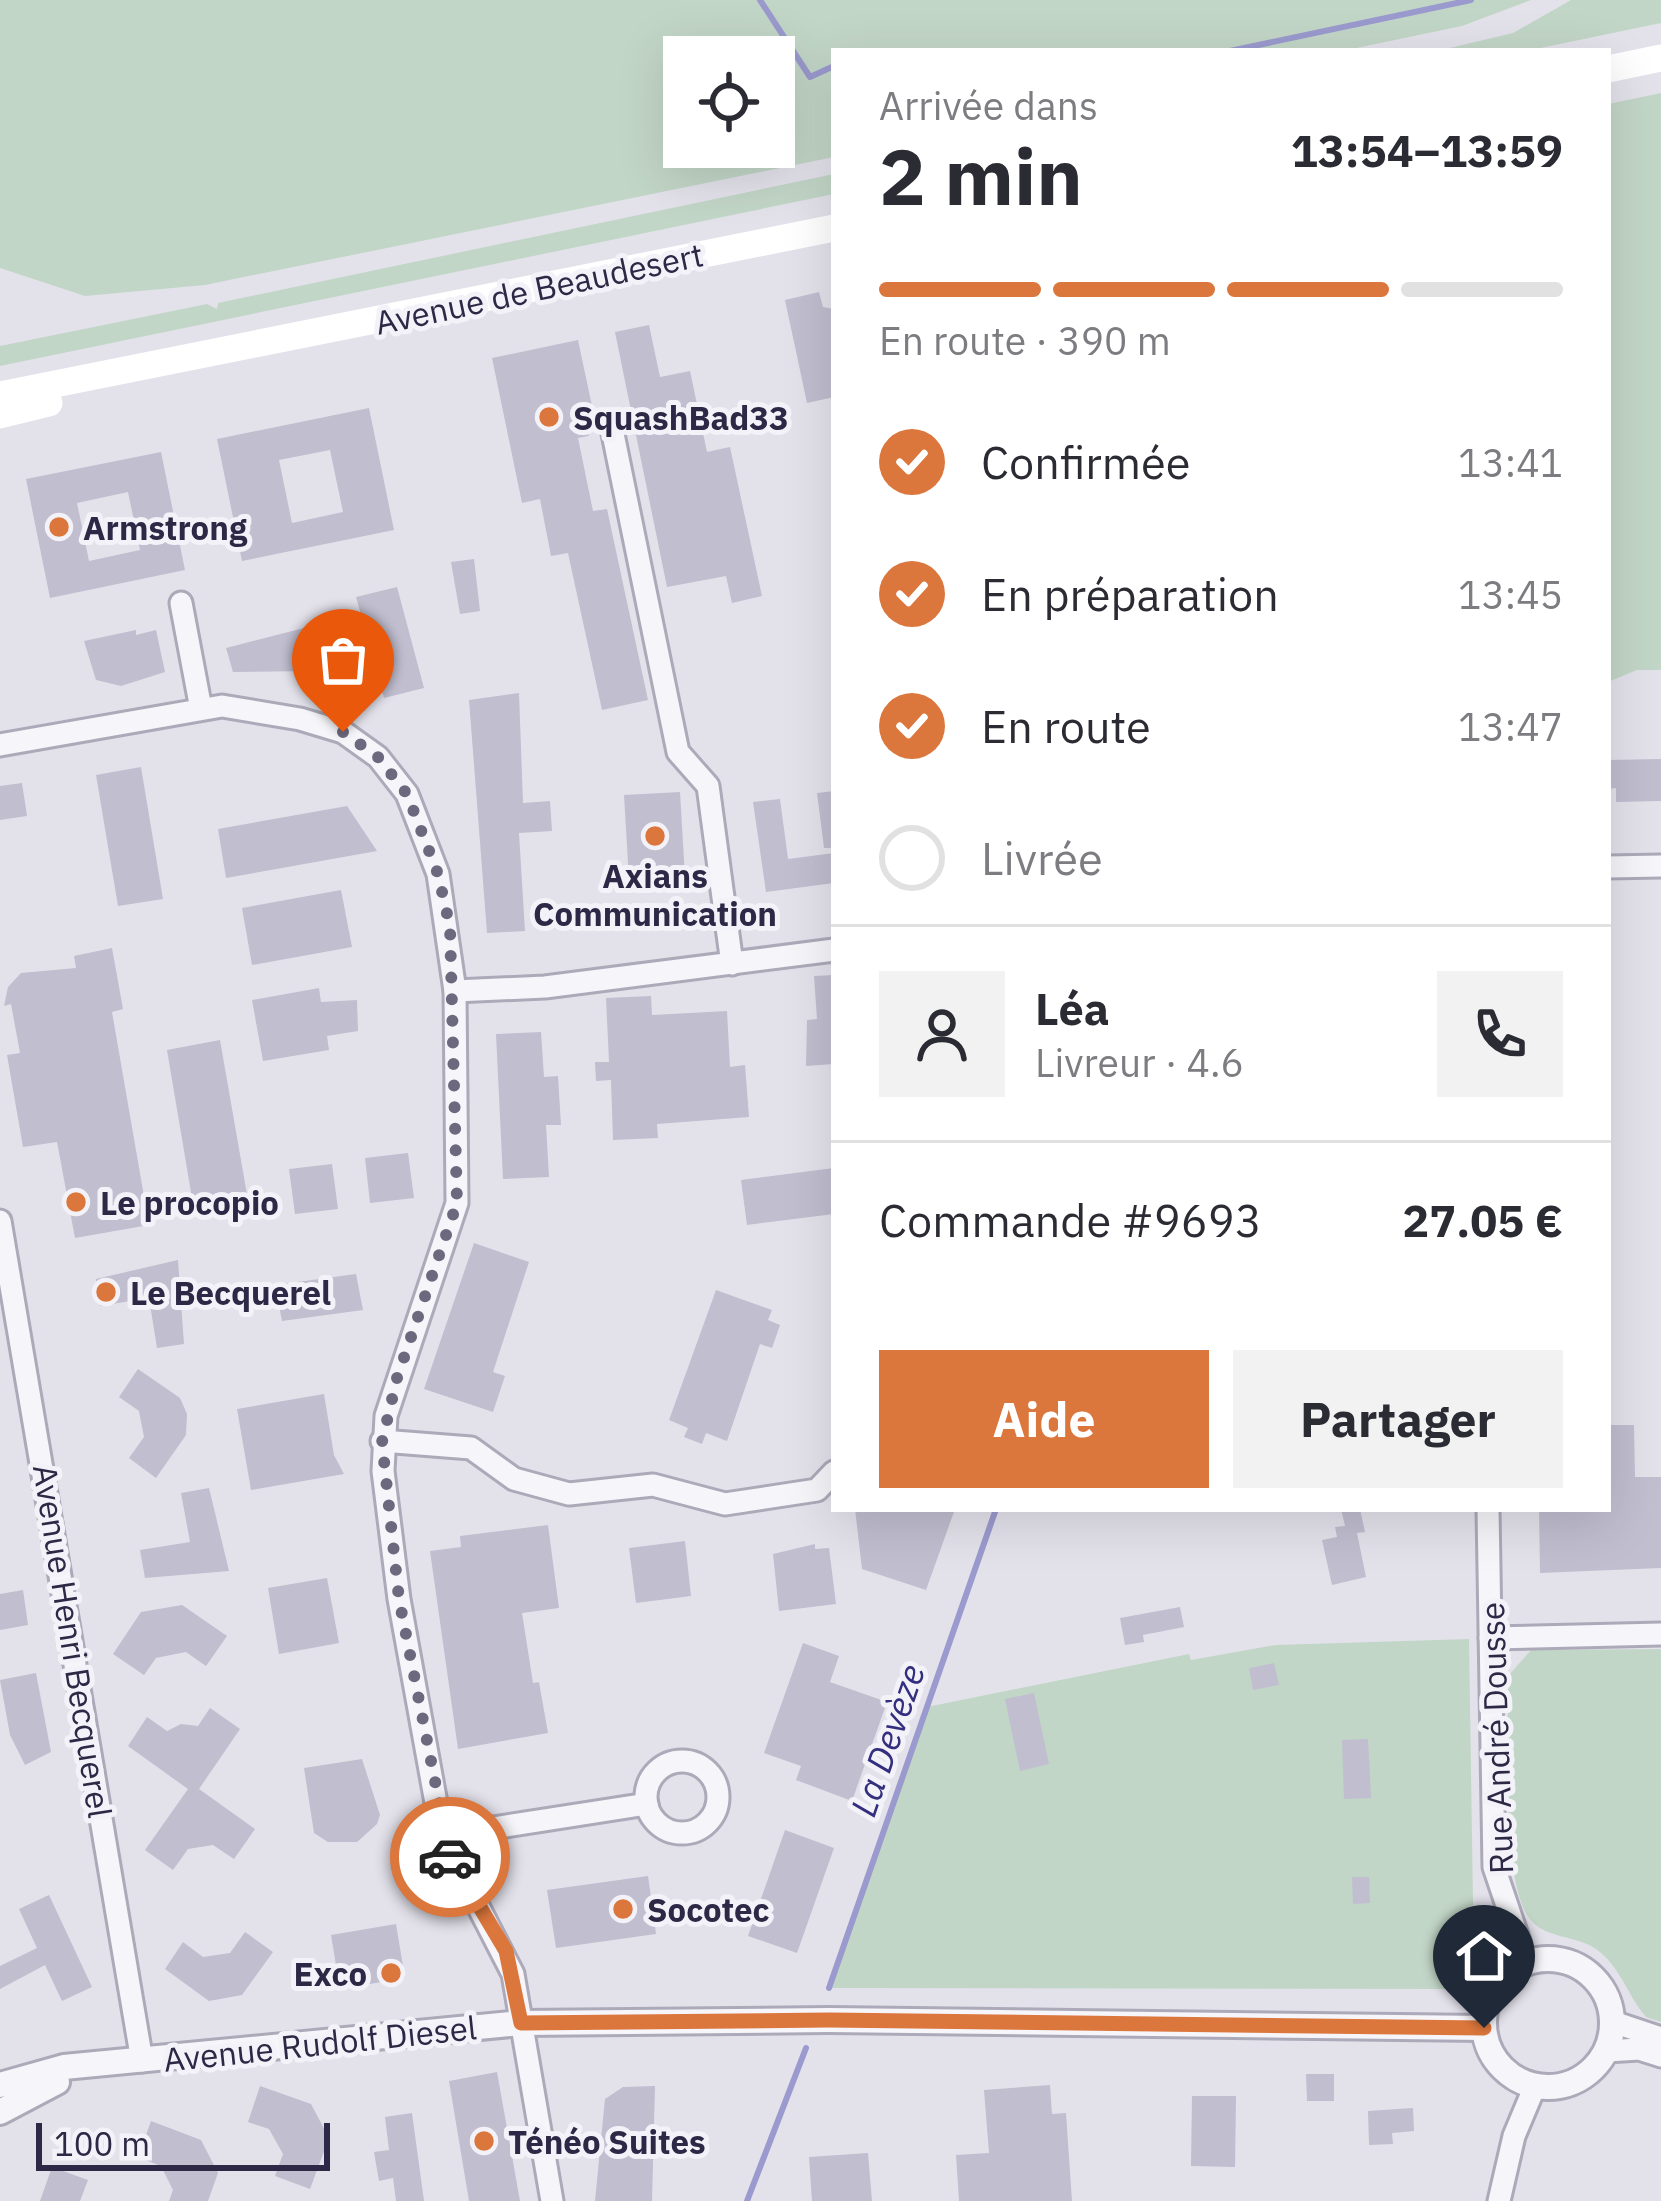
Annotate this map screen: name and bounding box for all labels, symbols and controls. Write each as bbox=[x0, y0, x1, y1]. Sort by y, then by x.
map controls bbox=[663, 36, 795, 168]
button: locate bbox=[663, 36, 795, 168]
text: Arrivée dans bbox=[879, 80, 1098, 131]
text: 13:54–13:59 bbox=[1291, 121, 1563, 179]
text: 2 min bbox=[879, 125, 1083, 226]
street label: Avenue de Beaudesert bbox=[371, 232, 707, 344]
text: En route · 390 m bbox=[879, 315, 1171, 366]
place label: SquashBad33 bbox=[573, 396, 789, 439]
marker: SquashBad33 bbox=[536, 404, 562, 430]
icon: check bbox=[879, 429, 945, 495]
text: Confirmée bbox=[981, 433, 1190, 491]
text: 13:41 bbox=[1458, 437, 1563, 488]
place label: Armstrong bbox=[83, 506, 248, 549]
marker: Armstrong bbox=[46, 514, 72, 540]
icon: check bbox=[879, 561, 945, 627]
text: En préparation bbox=[981, 565, 1279, 623]
text: 13:45 bbox=[1458, 569, 1563, 620]
pin bbox=[292, 609, 394, 732]
icon: bag bbox=[310, 627, 376, 693]
icon: check bbox=[879, 693, 945, 759]
text: En route bbox=[981, 697, 1151, 755]
text: 13:47 bbox=[1458, 701, 1563, 752]
marker: Axians Communication bbox=[642, 823, 668, 849]
text: Livrée bbox=[981, 829, 1103, 887]
place label: Axians Communication bbox=[533, 854, 777, 935]
button: person bbox=[879, 971, 1005, 1097]
button: phone bbox=[1437, 971, 1563, 1097]
text: Léa bbox=[1035, 979, 1109, 1037]
text: Livreur · 4.6 bbox=[1035, 1037, 1244, 1088]
place label: Le procopio bbox=[100, 1181, 279, 1224]
marker: Le procopio bbox=[63, 1189, 89, 1215]
text: Commande #9693 bbox=[879, 1191, 1262, 1249]
text: 27.05 € bbox=[1402, 1191, 1563, 1249]
place label: Le Becquerel bbox=[130, 1271, 331, 1314]
marker: Le Becquerel bbox=[93, 1279, 119, 1305]
button: Aide bbox=[879, 1350, 1209, 1488]
button: Partager bbox=[1233, 1350, 1563, 1488]
street label: Avenue Henri Becquerel bbox=[24, 1461, 122, 1821]
street label: Rue André Dousse bbox=[1470, 1601, 1522, 1875]
water label: La Devèze bbox=[839, 1658, 935, 1822]
courier bbox=[390, 1797, 510, 1917]
icon: car bbox=[417, 1824, 483, 1890]
place label: Socotec bbox=[647, 1888, 770, 1931]
marker: Socotec bbox=[610, 1896, 636, 1922]
pin bbox=[1433, 1905, 1535, 2028]
icon: home bbox=[1451, 1923, 1517, 1989]
place label: Exco bbox=[294, 1952, 367, 1995]
marker: Exco bbox=[378, 1960, 404, 1986]
street label: Avenue Rudolf Diesel bbox=[161, 2005, 479, 2081]
scale bar bbox=[36, 2117, 330, 2170]
place label: Ténéo Suites bbox=[508, 2120, 706, 2163]
text: 100 m bbox=[54, 2122, 150, 2165]
marker: Ténéo Suites bbox=[471, 2128, 497, 2154]

